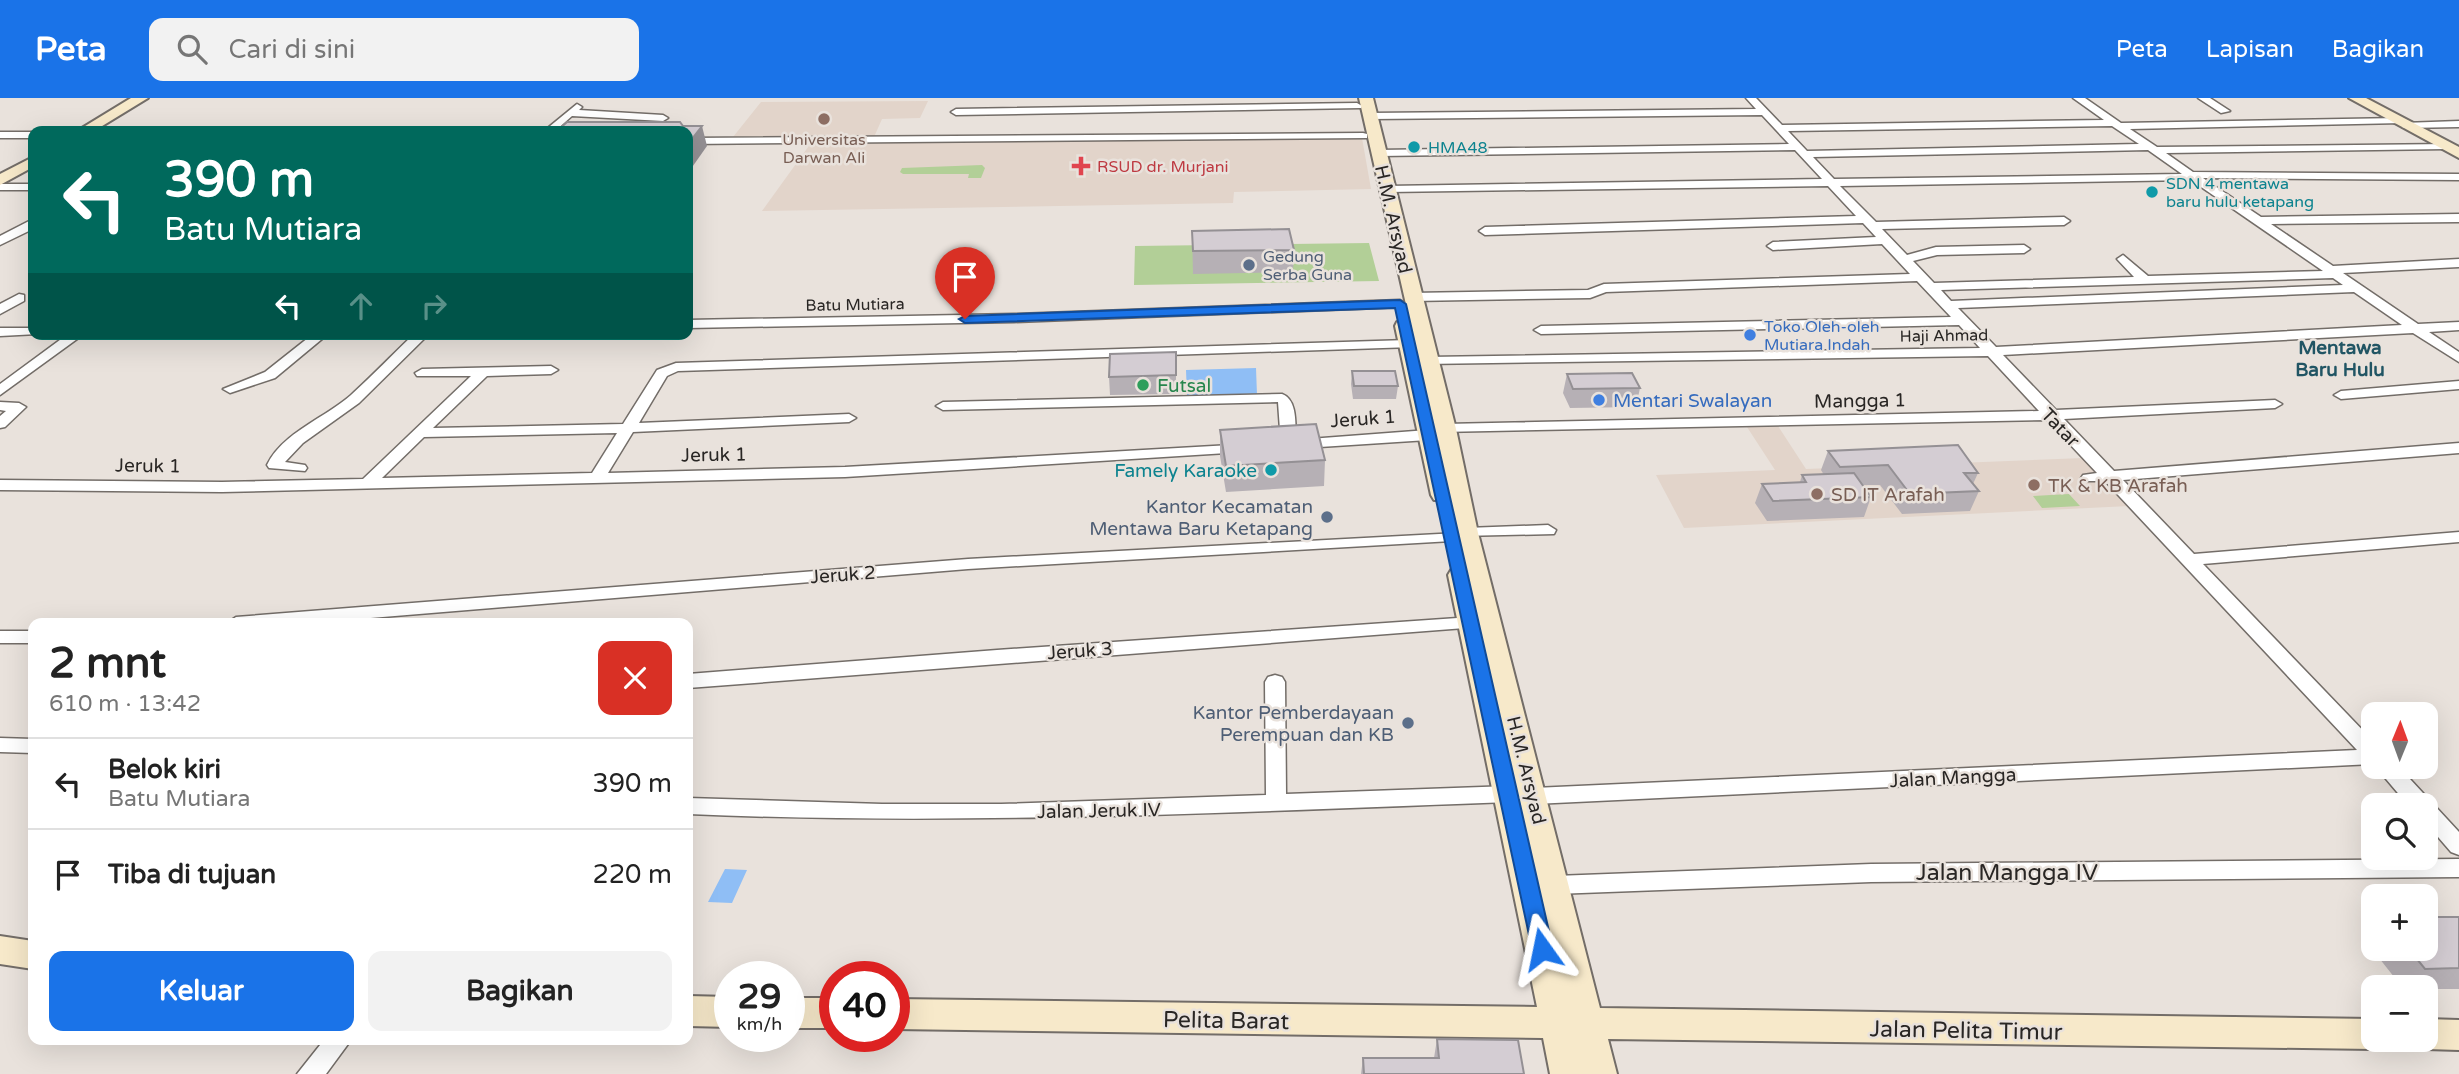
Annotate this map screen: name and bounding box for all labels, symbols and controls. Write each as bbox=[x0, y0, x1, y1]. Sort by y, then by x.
search box bbox=[149, 18, 639, 81]
text: Peta bbox=[35, 30, 107, 69]
icon: search bbox=[173, 30, 211, 68]
text: Cari di sini bbox=[229, 34, 355, 65]
text: Peta bbox=[2116, 35, 2168, 64]
text: Lapisan bbox=[2206, 35, 2294, 64]
text: Bagikan bbox=[2332, 35, 2424, 64]
marker: Universitas Darwan Ali bbox=[816, 111, 832, 127]
place label: Universitas Darwan Ali bbox=[782, 130, 866, 168]
place label: HMA48 bbox=[1428, 138, 1488, 158]
marker: HMA48 bbox=[1406, 139, 1422, 155]
text: 390 m bbox=[164, 151, 314, 210]
icon: left bbox=[49, 154, 140, 245]
marker: RSUD dr. Murjani bbox=[1071, 156, 1091, 176]
place label: RSUD dr. Murjani bbox=[1097, 157, 1229, 177]
street label: H.M. Arsyad bbox=[1370, 163, 1416, 276]
place label: SDN 4 mentawa baru hulu ketapang bbox=[2166, 174, 2314, 212]
marker: SDN 4 mentawa baru hulu ketapang bbox=[2144, 184, 2160, 200]
text: Batu Mutiara bbox=[164, 211, 362, 249]
pin bbox=[935, 247, 995, 319]
place label: Gedung Serba Guna bbox=[1263, 247, 1352, 285]
marker: Gedung Serba Guna bbox=[1241, 257, 1257, 273]
icon: arrive bbox=[946, 258, 984, 296]
icon: left bbox=[269, 287, 307, 325]
icon: ahead bbox=[342, 287, 380, 325]
icon: right bbox=[415, 287, 453, 325]
street label: Batu Mutiara bbox=[805, 294, 905, 316]
place label: Toko Oleh-oleh Mutiara Indah bbox=[1764, 317, 1880, 355]
street label: Haji Ahmad bbox=[1900, 325, 1989, 347]
marker: Toko Oleh-oleh Mutiara Indah bbox=[1742, 327, 1758, 343]
district label: Mentawa Baru Hulu bbox=[2295, 337, 2385, 381]
place label: Futsal bbox=[1157, 375, 1211, 397]
marker: Futsal bbox=[1135, 377, 1151, 393]
street label: Mangga 1 bbox=[1814, 389, 1906, 413]
place label: Mentari Swalayan bbox=[1613, 390, 1772, 412]
marker: Mentari Swalayan bbox=[1591, 392, 1607, 408]
street label: Tatar bbox=[2036, 404, 2085, 452]
street label: Jeruk 1 bbox=[1330, 406, 1397, 432]
street label: Jeruk 1 bbox=[681, 443, 747, 467]
street label: Jeruk 1 bbox=[115, 454, 181, 478]
place label: Famely Karaoke bbox=[1114, 460, 1257, 482]
marker: Famely Karaoke bbox=[1263, 462, 1279, 478]
place label: TK & KB Arafah bbox=[2048, 475, 2188, 497]
marker: TK & KB Arafah bbox=[2026, 477, 2042, 493]
place label: SD IT Arafah bbox=[1831, 484, 1945, 506]
marker: SD IT Arafah bbox=[1809, 486, 1825, 502]
place label: Kantor Kecamatan Mentawa Baru Ketapang bbox=[1089, 496, 1313, 540]
marker: Kantor Kecamatan Mentawa Baru Ketapang bbox=[1319, 509, 1335, 525]
street label: Jeruk 2 bbox=[810, 562, 877, 588]
text: 2 mnt bbox=[49, 638, 166, 689]
street label: Jeruk 3 bbox=[1047, 638, 1114, 664]
button: close bbox=[598, 641, 672, 715]
text: 610 m · 13:42 bbox=[49, 690, 201, 718]
place label: Kantor Pemberdayaan Perempuan dan KB bbox=[1192, 702, 1394, 746]
north arrow bbox=[2361, 702, 2438, 779]
map controls bbox=[2361, 702, 2438, 1052]
street label: H.M. Arsyad bbox=[1502, 714, 1550, 827]
marker: Kantor Pemberdayaan Perempuan dan KB bbox=[1400, 715, 1416, 731]
text: Belok kiri bbox=[108, 754, 221, 785]
street label: Jalan Mangga bbox=[1889, 764, 2017, 792]
icon: left bbox=[49, 765, 87, 803]
text: 390 m bbox=[592, 768, 672, 799]
text: Batu Mutiara bbox=[108, 785, 250, 813]
button: search bbox=[2361, 793, 2438, 870]
street label: Jalan Jeruk IV bbox=[1037, 799, 1161, 823]
icon: arrive bbox=[49, 856, 87, 894]
text: Tiba di tujuan bbox=[108, 859, 276, 890]
text: 220 m bbox=[592, 859, 672, 890]
street label: Jalan Mangga IV bbox=[1916, 859, 2098, 887]
button: + bbox=[2361, 884, 2438, 961]
position arrow bbox=[1505, 912, 1579, 986]
button: Keluar bbox=[49, 951, 354, 1031]
button: Bagikan bbox=[368, 951, 672, 1031]
speed limit sign: 40 bbox=[819, 961, 910, 1052]
button: − bbox=[2361, 975, 2438, 1052]
text: 29 bbox=[738, 976, 781, 1018]
street label: Pelita Barat bbox=[1163, 1006, 1290, 1036]
text: km/h bbox=[737, 1013, 782, 1035]
street label: Jalan Pelita Timur bbox=[1869, 1015, 2063, 1047]

